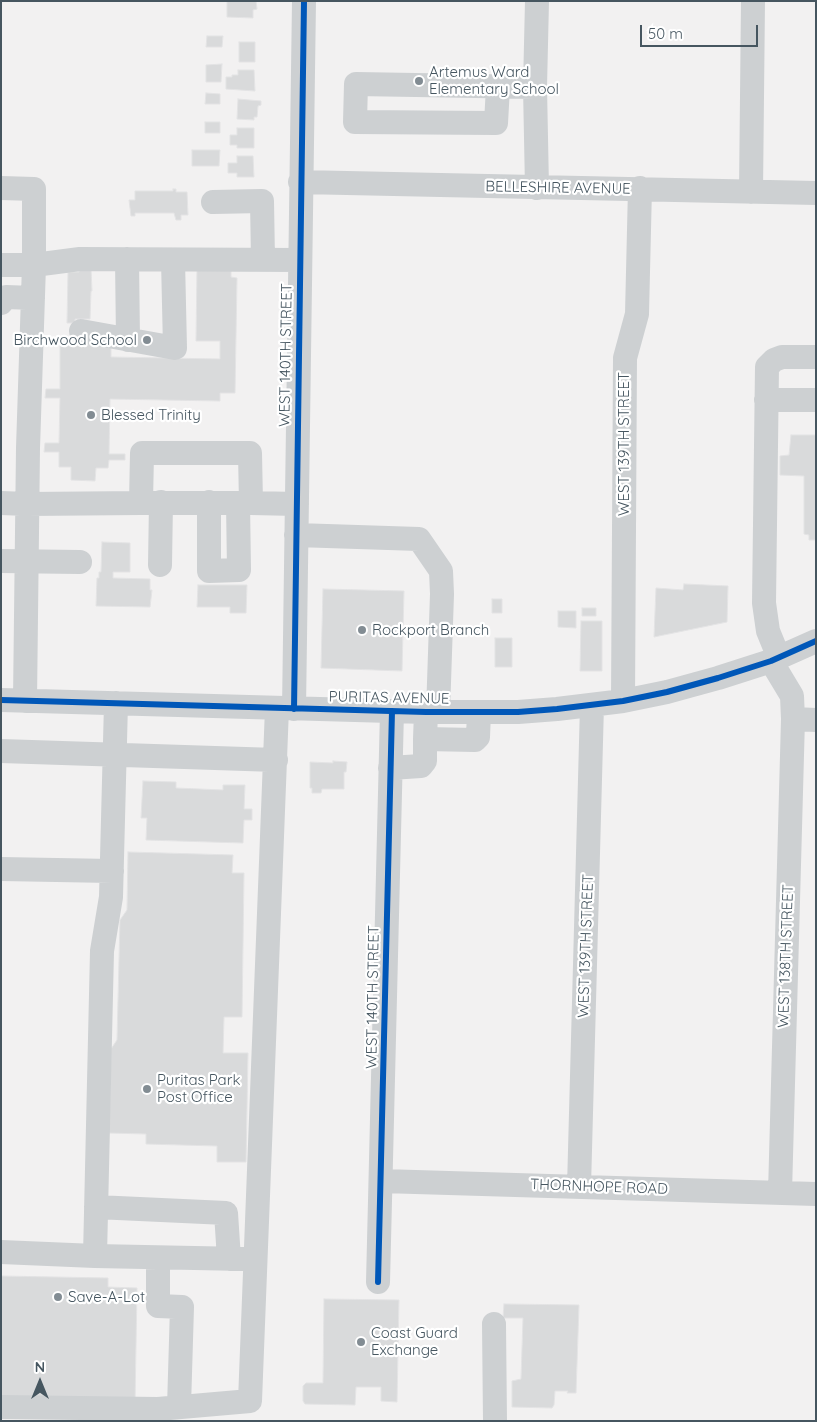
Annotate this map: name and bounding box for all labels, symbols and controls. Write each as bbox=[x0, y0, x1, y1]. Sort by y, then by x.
scale bar bbox=[642, 15, 760, 47]
text: 50 m bbox=[648, 24, 683, 43]
place label: Artemus Ward Elementary School bbox=[429, 63, 559, 98]
marker: Artemus Ward Elementary School bbox=[413, 75, 425, 87]
street label: BELLESHIRE AVENUE bbox=[485, 178, 631, 198]
street label: WEST 140TH STREET bbox=[276, 283, 296, 427]
place label: Birchwood School bbox=[13, 331, 137, 349]
marker: Birchwood School bbox=[141, 334, 153, 346]
street label: WEST 139TH STREET bbox=[615, 372, 633, 516]
place label: Blessed Trinity bbox=[101, 406, 201, 424]
marker: Blessed Trinity bbox=[85, 409, 97, 421]
place label: Rockport Branch bbox=[372, 621, 489, 639]
marker: Rockport Branch bbox=[356, 624, 368, 636]
street label: PURITAS AVENUE bbox=[328, 688, 450, 708]
street label: WEST 139TH STREET bbox=[574, 874, 598, 1018]
street label: WEST 138TH STREET bbox=[774, 884, 798, 1028]
street label: WEST 140TH STREET bbox=[363, 925, 383, 1069]
place label: Puritas Park Post Office bbox=[157, 1071, 240, 1106]
marker: Puritas Park Post Office bbox=[141, 1083, 153, 1095]
street label: THORNHOPE ROAD bbox=[530, 1176, 668, 1198]
place label: Save-A-Lot bbox=[68, 1288, 145, 1306]
marker: Save-A-Lot bbox=[52, 1291, 64, 1303]
place label: Coast Guard Exchange bbox=[371, 1324, 458, 1359]
marker: Coast Guard Exchange bbox=[355, 1336, 367, 1348]
north arrow bbox=[15, 1357, 65, 1407]
text: N bbox=[35, 1358, 45, 1376]

